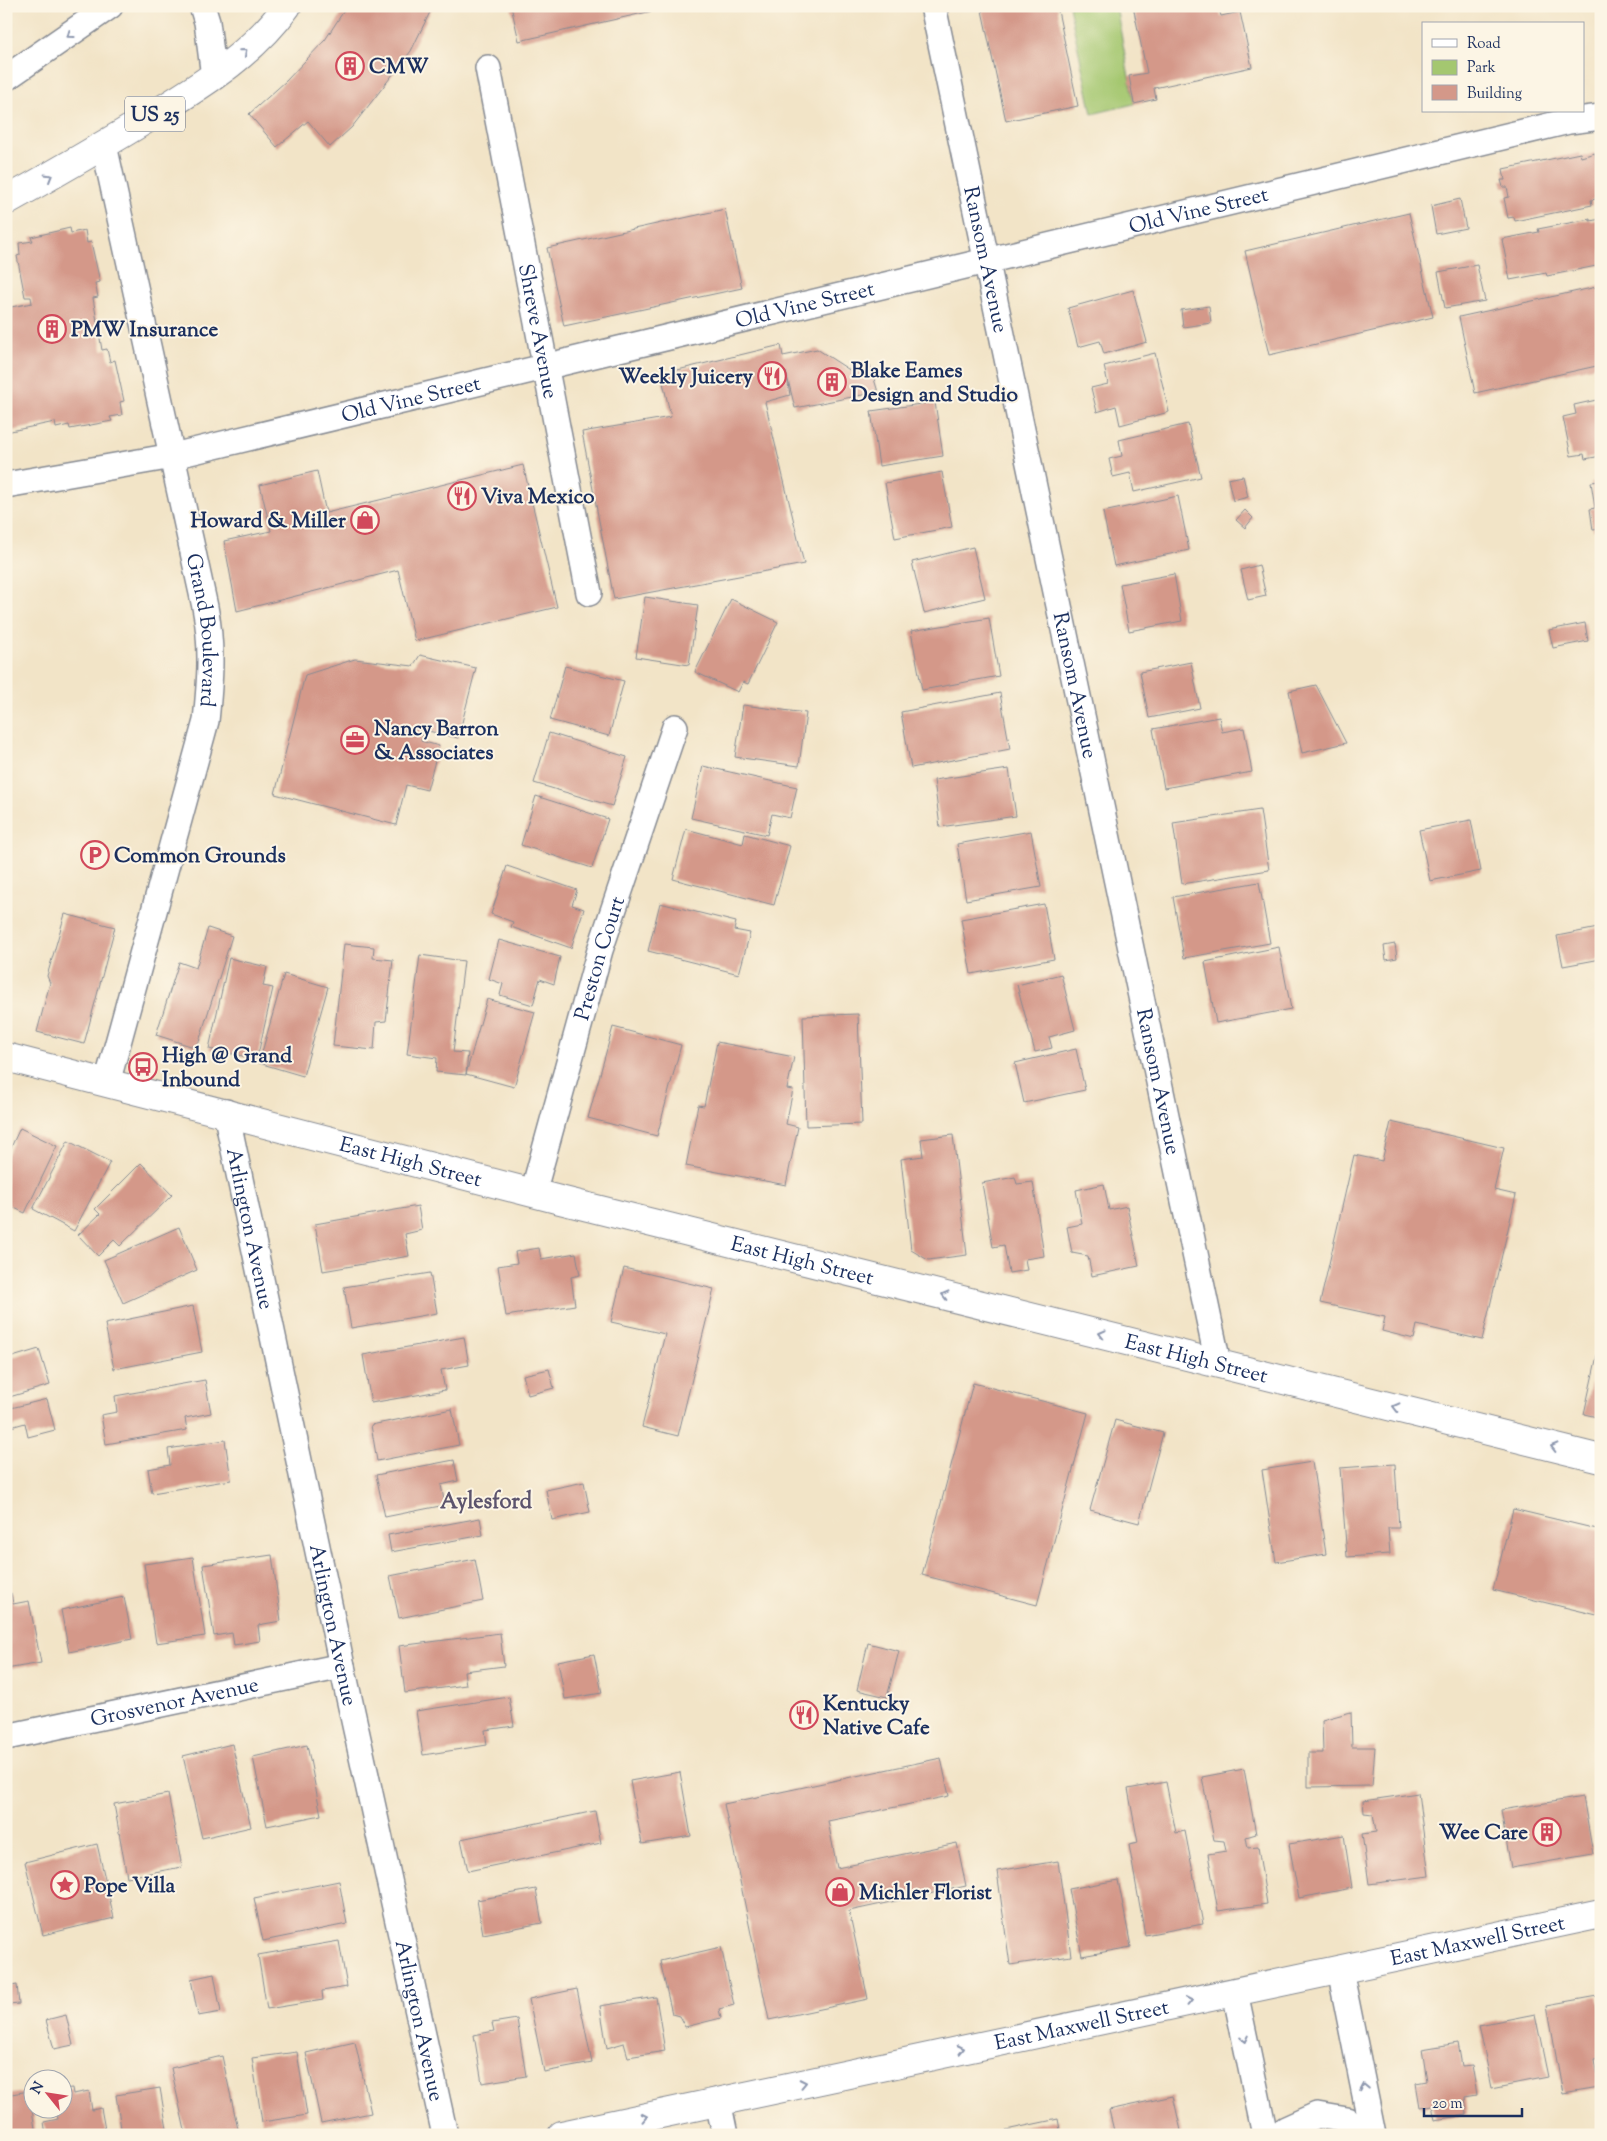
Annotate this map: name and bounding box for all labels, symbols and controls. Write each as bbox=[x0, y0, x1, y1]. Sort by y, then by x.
legend bbox=[1422, 22, 1584, 112]
one-way arrow bbox=[67, 29, 76, 38]
text: Road bbox=[1467, 34, 1501, 55]
one-way arrow bbox=[239, 49, 248, 58]
building icon: CMW bbox=[335, 51, 365, 81]
place label: CMW bbox=[369, 53, 429, 83]
text: Park bbox=[1467, 58, 1496, 79]
text: Building bbox=[1467, 84, 1522, 105]
road number: US 25 bbox=[125, 96, 185, 132]
one-way arrow bbox=[43, 173, 52, 183]
street label: Old Vine Street bbox=[1126, 181, 1272, 243]
street label: Ransom Avenue bbox=[954, 184, 1014, 336]
street label: Shreve Avenue bbox=[509, 262, 564, 402]
street label: Old Vine Street bbox=[732, 275, 878, 338]
building icon: PMW Insurance bbox=[37, 314, 67, 344]
place label: PMW Insurance bbox=[71, 316, 219, 346]
place label: Blake Eames Design and Studio bbox=[851, 357, 1018, 411]
restaurant icon: Weekly Juicery bbox=[757, 361, 787, 391]
place label: Weekly Juicery bbox=[619, 363, 754, 393]
building icon: Blake Eames Design and Studio bbox=[817, 367, 847, 397]
street label: Old Vine Street bbox=[338, 370, 484, 432]
restaurant icon: Viva Mexico bbox=[447, 481, 477, 511]
place label: Viva Mexico bbox=[481, 483, 595, 513]
shop icon: Howard & Miller bbox=[350, 505, 380, 535]
place label: Howard & Miller bbox=[190, 507, 346, 537]
street label: Grand Boulevard bbox=[177, 551, 223, 709]
street label: Ransom Avenue bbox=[1044, 610, 1104, 762]
place label: Nancy Barron & Associates bbox=[374, 715, 499, 769]
office icon: Nancy Barron & Associates bbox=[340, 725, 370, 755]
parking icon: Common Grounds bbox=[80, 840, 110, 870]
place label: Common Grounds bbox=[114, 842, 286, 872]
street label: Preston Court bbox=[568, 893, 634, 1024]
street label: Ransom Avenue bbox=[1127, 1006, 1187, 1158]
place label: High @ Grand Inbound bbox=[162, 1042, 292, 1096]
bus stop icon: High @ Grand Inbound bbox=[128, 1052, 158, 1082]
street label: East High Street bbox=[336, 1131, 485, 1196]
street label: Arlington Avenue bbox=[217, 1145, 280, 1312]
street label: East High Street bbox=[727, 1230, 876, 1294]
one-way arrow bbox=[940, 1290, 949, 1301]
street label: East High Street bbox=[1121, 1328, 1270, 1392]
one-way arrow bbox=[1098, 1329, 1107, 1340]
one-way arrow bbox=[1392, 1402, 1400, 1413]
one-way arrow bbox=[1550, 1442, 1558, 1452]
district label: Aylesford bbox=[440, 1487, 533, 1519]
street label: Arlington Avenue bbox=[300, 1542, 363, 1709]
street label: Grosvenor Avenue bbox=[88, 1671, 262, 1736]
place label: Kentucky Native Cafe bbox=[823, 1690, 930, 1744]
restaurant icon: Kentucky Native Cafe bbox=[789, 1700, 819, 1730]
building icon: Wee Care bbox=[1532, 1817, 1562, 1847]
place label: Wee Care bbox=[1439, 1819, 1528, 1849]
place icon: Pope Villa bbox=[50, 1870, 80, 1900]
place label: Pope Villa bbox=[84, 1872, 176, 1902]
shop icon: Michler Florist bbox=[825, 1877, 855, 1907]
place label: Michler Florist bbox=[859, 1879, 993, 1909]
street label: East Maxwell Street bbox=[1388, 1909, 1568, 1975]
street label: Arlington Avenue bbox=[386, 1937, 450, 2105]
street label: East Maxwell Street bbox=[992, 1993, 1172, 2060]
one-way arrow bbox=[1185, 1996, 1193, 2007]
one-way arrow bbox=[1239, 2035, 1250, 2044]
one-way arrow bbox=[957, 2045, 966, 2055]
north arrow bbox=[22, 2068, 72, 2118]
one-way arrow bbox=[798, 2078, 807, 2089]
text: N bbox=[27, 2079, 50, 2098]
one-way arrow bbox=[1359, 2083, 1369, 2091]
scale bar bbox=[1424, 2086, 1522, 2118]
text: 20 m bbox=[1432, 2094, 1463, 2115]
one-way arrow bbox=[639, 2112, 648, 2123]

